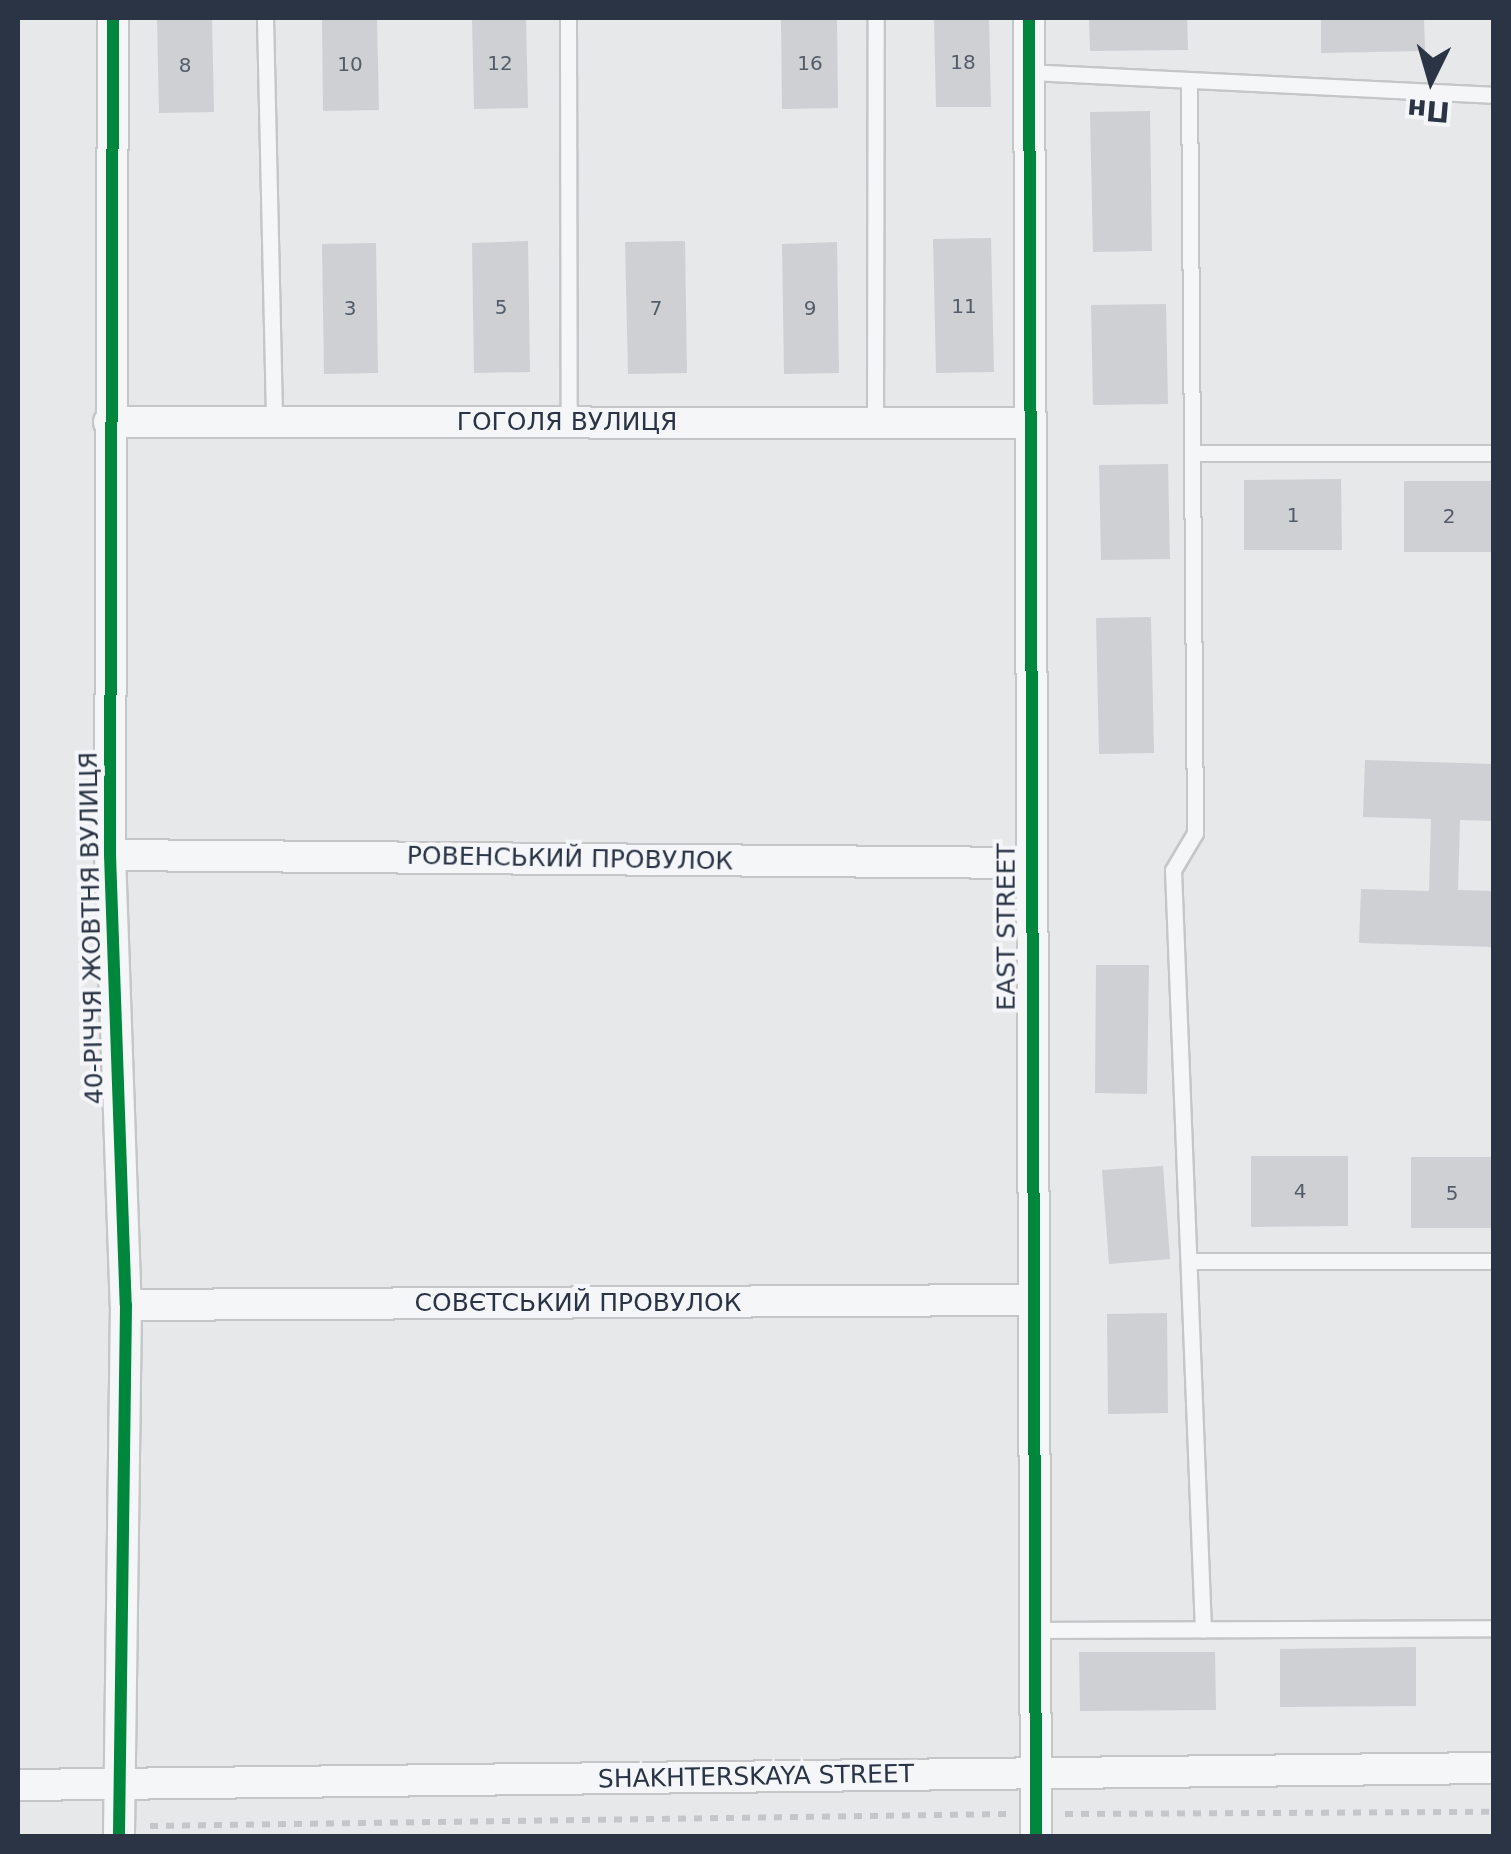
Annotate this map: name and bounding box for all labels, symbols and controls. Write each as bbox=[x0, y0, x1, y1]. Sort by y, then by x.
north arrow bbox=[1381, 30, 1481, 130]
house number: 18 bbox=[950, 50, 976, 74]
house number: 12 bbox=[487, 51, 513, 75]
house number: 16 bbox=[797, 51, 823, 75]
house number: 10 bbox=[337, 52, 363, 76]
house number: 8 bbox=[179, 53, 191, 77]
text: Пн bbox=[1406, 92, 1451, 129]
house number: 11 bbox=[951, 294, 977, 318]
house number: 5 bbox=[495, 295, 507, 319]
house number: 3 bbox=[344, 296, 356, 320]
house number: 7 bbox=[650, 296, 662, 320]
house number: 9 bbox=[804, 296, 816, 320]
street label: ГОГОЛЯ ВУЛИЦЯ bbox=[457, 407, 677, 437]
house number: 1 bbox=[1287, 503, 1299, 527]
house number: 2 bbox=[1443, 504, 1455, 528]
street label: 40-РІЧЧЯ ЖОВТНЯ ВУЛИЦЯ bbox=[74, 751, 110, 1105]
street label: РОВЕНСЬКИЙ ПРОВУЛОК bbox=[407, 841, 733, 877]
street label: EAST STREET bbox=[992, 843, 1022, 1011]
house number: 4 bbox=[1294, 1179, 1306, 1203]
house number: 5 bbox=[1446, 1181, 1458, 1205]
street label: СОВЄТСЬКИЙ ПРОВУЛОК bbox=[415, 1288, 741, 1318]
street label: SHAKHTERSKAYA STREET bbox=[598, 1759, 914, 1795]

